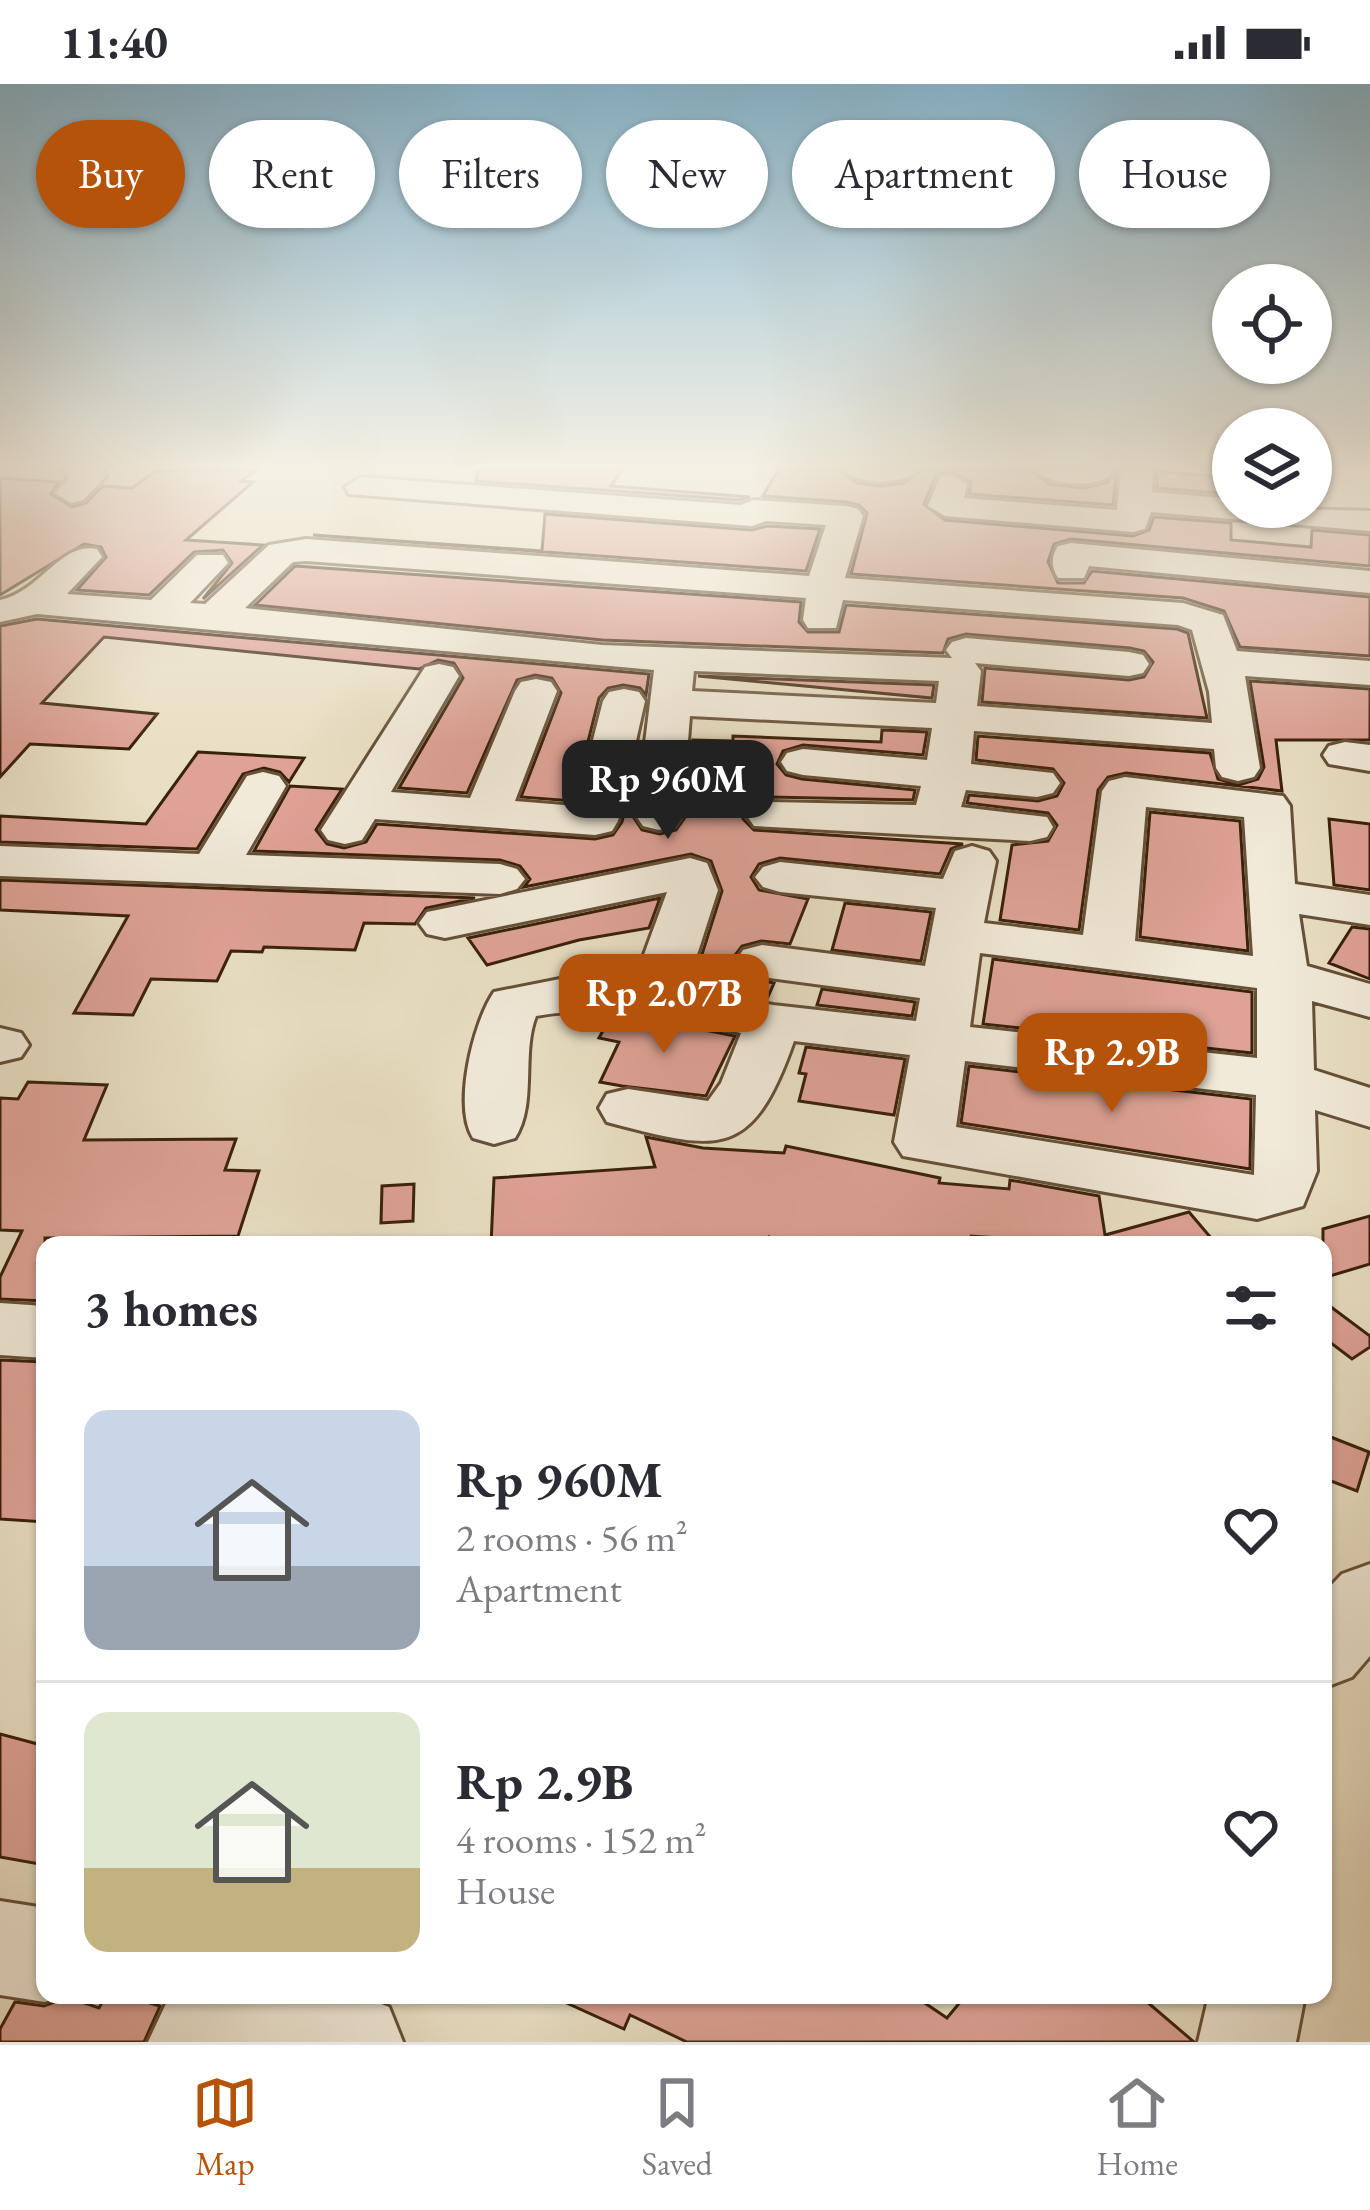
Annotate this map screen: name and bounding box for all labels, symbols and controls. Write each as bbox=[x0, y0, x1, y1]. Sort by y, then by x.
text: 11:40 bbox=[60, 13, 168, 71]
chip: Buy bbox=[36, 120, 185, 228]
chip: Rent bbox=[209, 120, 375, 228]
chip: Filters bbox=[399, 120, 582, 228]
chip: New bbox=[606, 120, 768, 228]
chip: Apartment bbox=[792, 120, 1055, 228]
chip: House bbox=[1079, 120, 1270, 228]
map controls bbox=[1212, 264, 1332, 528]
button: locate bbox=[1212, 264, 1332, 384]
button: layers bbox=[1212, 408, 1332, 528]
pin: Rp 960M bbox=[557, 740, 779, 842]
text: Rp 960M bbox=[589, 753, 747, 804]
pin: Rp 2.07B bbox=[540, 954, 788, 1056]
text: Rp 2.07B bbox=[586, 967, 742, 1018]
pin: Rp 2.9B bbox=[1001, 1013, 1223, 1115]
text: Rp 2.9B bbox=[1044, 1026, 1180, 1077]
text: 3 homes bbox=[84, 1275, 258, 1341]
icon: filters bbox=[1218, 1275, 1284, 1341]
text: Rp 960M bbox=[456, 1446, 663, 1512]
icon: home bbox=[180, 1458, 324, 1602]
icon: heart bbox=[1218, 1497, 1284, 1563]
text: 2 rooms · 56 m² bbox=[456, 1512, 688, 1563]
text: Apartment bbox=[456, 1563, 622, 1614]
text: Rp 2.9B bbox=[456, 1748, 633, 1814]
icon: home bbox=[180, 1760, 324, 1904]
icon: heart bbox=[1218, 1799, 1284, 1865]
text: 4 rooms · 152 m² bbox=[456, 1814, 707, 1865]
text: House bbox=[456, 1865, 555, 1916]
tab: Map bbox=[192, 2070, 258, 2185]
tab: Saved bbox=[642, 2070, 713, 2185]
tab: Home bbox=[1096, 2070, 1178, 2185]

